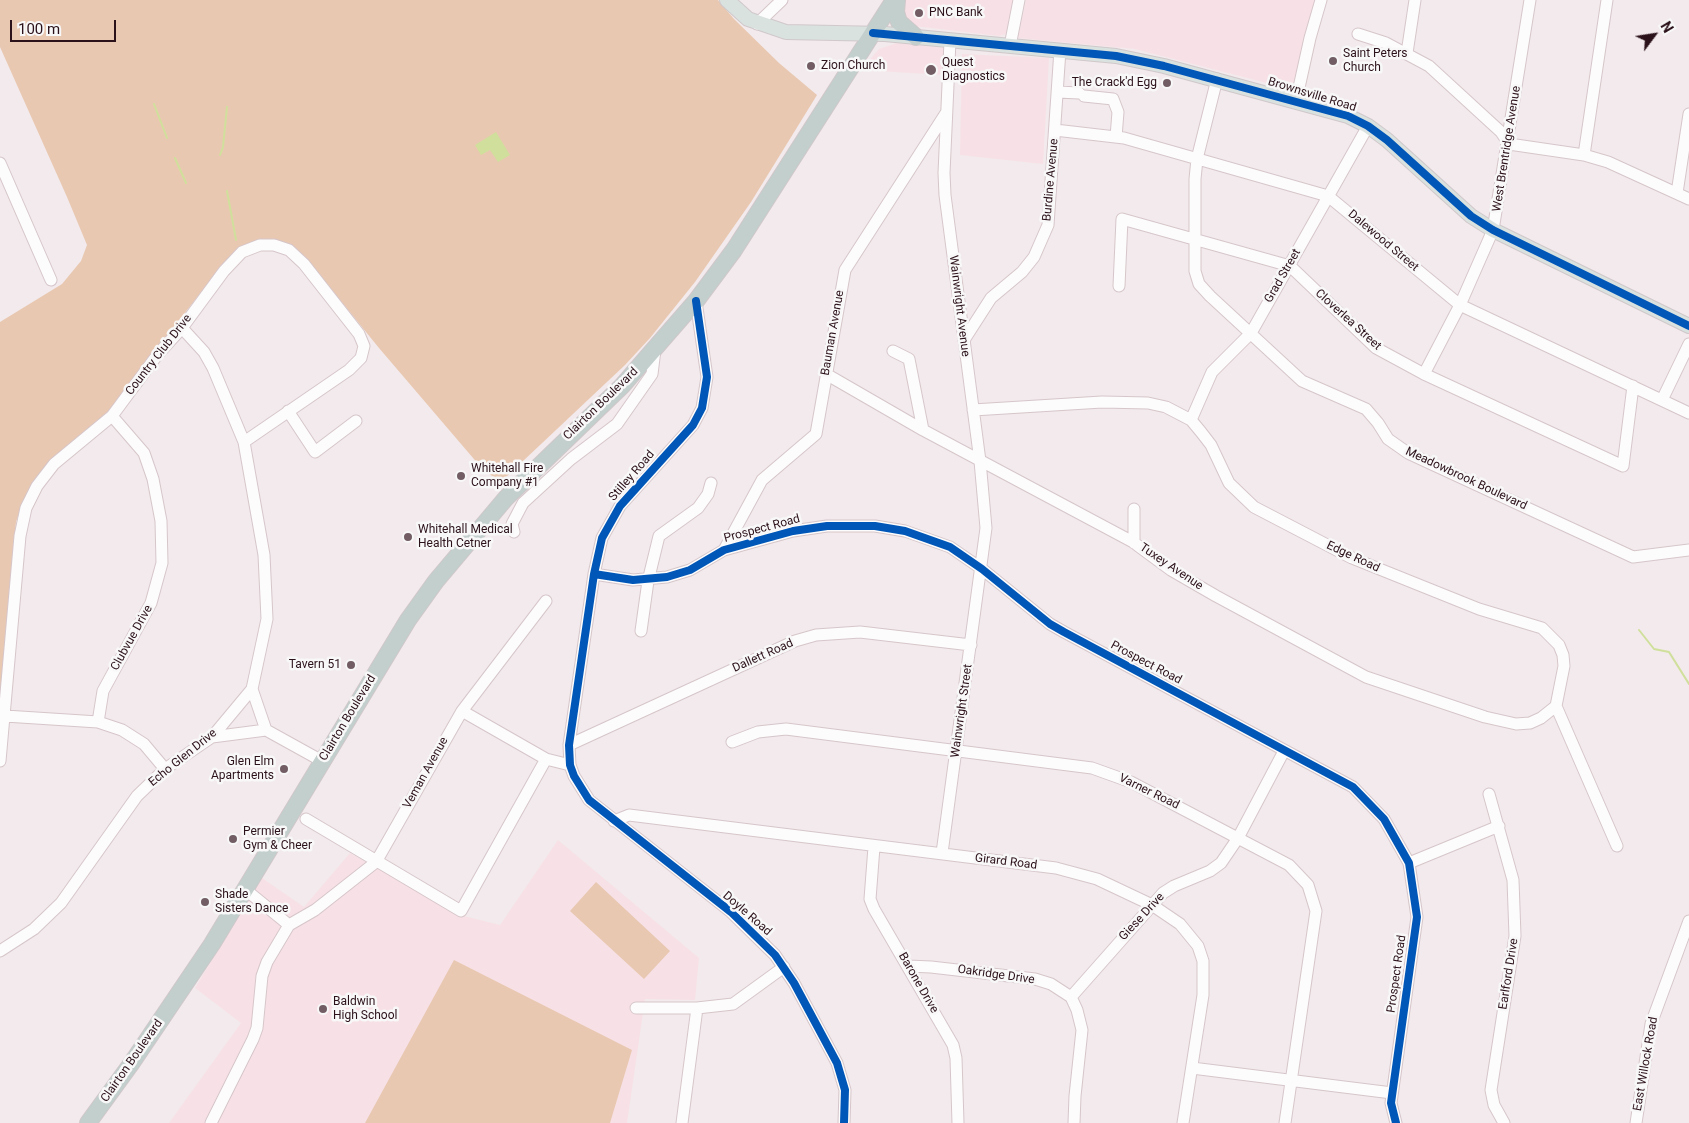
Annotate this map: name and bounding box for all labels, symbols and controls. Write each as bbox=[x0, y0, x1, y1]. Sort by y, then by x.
place label: PNC Bank bbox=[929, 6, 983, 20]
marker: PNC Bank bbox=[913, 7, 925, 19]
scale bar bbox=[12, 10, 119, 42]
north arrow bbox=[1629, 10, 1679, 60]
text: N bbox=[1657, 19, 1676, 36]
text: 100 m bbox=[18, 20, 60, 38]
place label: Saint Peters Church bbox=[1343, 47, 1408, 75]
marker: Saint Peters Church bbox=[1327, 55, 1339, 67]
place label: Quest Diagnostics bbox=[942, 56, 1005, 84]
place label: Zion Church bbox=[821, 59, 885, 73]
marker: Zion Church bbox=[805, 60, 817, 72]
marker: Quest Diagnostics bbox=[924, 63, 938, 77]
street label: Brownsville Road bbox=[1266, 75, 1358, 115]
place label: The Crack'd Egg bbox=[1072, 76, 1157, 90]
marker: The Crack'd Egg bbox=[1161, 77, 1173, 89]
street label: West Brentridge Avenue bbox=[1490, 85, 1524, 213]
street label: Burdine Avenue bbox=[1040, 138, 1062, 222]
street label: Dalewood Street bbox=[1345, 207, 1421, 275]
street label: Grad Street bbox=[1262, 246, 1304, 306]
street label: Wainwright Avenue bbox=[946, 254, 972, 358]
street label: Cloverlea Street bbox=[1312, 287, 1384, 353]
street label: Bauman Avenue bbox=[818, 289, 848, 377]
street label: Country Club Drive bbox=[123, 312, 195, 398]
street label: Clairton Boulevard bbox=[561, 365, 641, 443]
street label: Meadowbrook Boulevard bbox=[1403, 444, 1529, 514]
street label: Stilley Road bbox=[606, 448, 658, 504]
place label: Whitehall Fire Company #1 bbox=[471, 462, 543, 490]
marker: Whitehall Fire Company #1 bbox=[455, 470, 467, 482]
street label: Prospect Road bbox=[722, 512, 802, 546]
place label: Whitehall Medical Health Cetner bbox=[418, 523, 513, 551]
marker: Whitehall Medical Health Cetner bbox=[402, 531, 414, 543]
street label: Edge Road bbox=[1324, 538, 1382, 576]
street label: Tuxey Avenue bbox=[1137, 541, 1205, 593]
street label: Clubvue Drive bbox=[108, 603, 156, 673]
street label: Dallett Road bbox=[730, 636, 796, 676]
street label: Prospect Road bbox=[1108, 638, 1184, 688]
place label: Tavern 51 bbox=[289, 658, 341, 672]
marker: Tavern 51 bbox=[345, 659, 357, 671]
street label: Wainwright Street bbox=[948, 663, 976, 759]
street label: Clairton Boulevard bbox=[317, 672, 379, 764]
street label: Echo Glen Drive bbox=[146, 726, 220, 790]
street label: Veman Avenue bbox=[400, 735, 452, 811]
place label: Glen Elm Apartments bbox=[211, 755, 274, 783]
marker: Glen Elm Apartments bbox=[278, 763, 290, 775]
street label: Varner Road bbox=[1116, 771, 1182, 813]
place label: Permier Gym & Cheer bbox=[243, 825, 312, 853]
marker: Permier Gym & Cheer bbox=[227, 833, 239, 845]
street label: Girard Road bbox=[974, 851, 1038, 873]
place label: Shade Sisters Dance bbox=[215, 888, 288, 916]
street label: Doyle Road bbox=[720, 889, 774, 939]
street label: Giese Drive bbox=[1116, 890, 1168, 944]
marker: Shade Sisters Dance bbox=[199, 896, 211, 908]
street label: Prospect Road bbox=[1384, 934, 1410, 1014]
street label: Earlford Drive bbox=[1496, 937, 1522, 1011]
street label: Barone Drive bbox=[895, 950, 941, 1016]
street label: Oakridge Drive bbox=[957, 962, 1035, 988]
place label: Baldwin High School bbox=[333, 995, 397, 1023]
marker: Baldwin High School bbox=[317, 1003, 329, 1015]
street label: East Willock Road bbox=[1631, 1016, 1661, 1112]
street label: Clairton Boulevard bbox=[98, 1017, 166, 1105]

